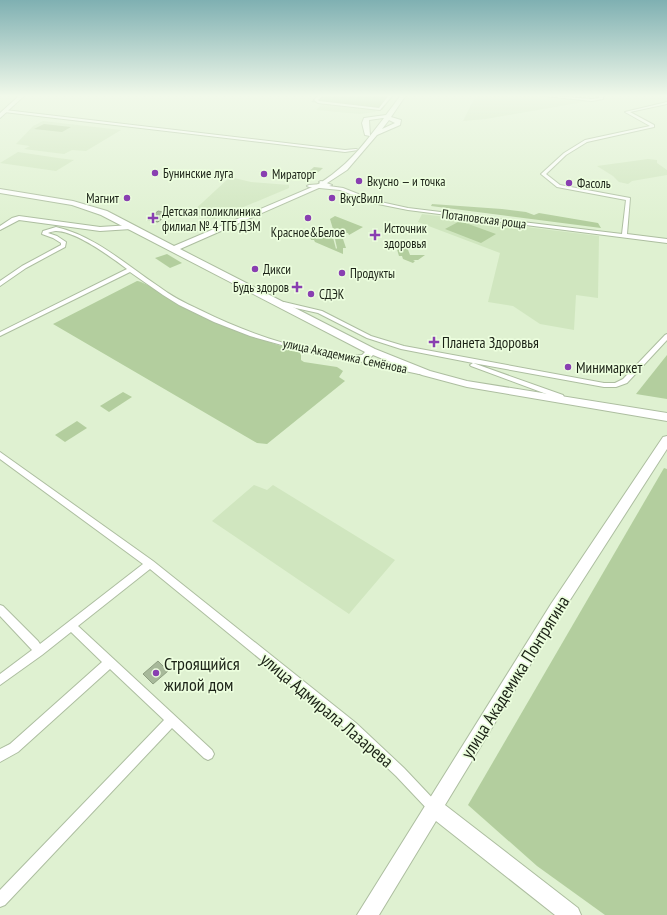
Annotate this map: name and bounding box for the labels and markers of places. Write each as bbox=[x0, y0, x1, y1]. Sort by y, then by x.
place label: Бунинские луга bbox=[163, 165, 233, 182]
place label: Мираторг bbox=[272, 166, 316, 183]
marker: Бунинские луга bbox=[150, 168, 160, 178]
marker: Мираторг bbox=[259, 169, 269, 179]
place label: Вкусно — и точка bbox=[367, 173, 445, 190]
place label: Фасоль bbox=[577, 175, 611, 192]
marker: Вкусно — и точка bbox=[354, 176, 364, 186]
marker: Фасоль bbox=[564, 178, 574, 188]
place label: Магнит bbox=[86, 190, 120, 207]
place label: ВкусВилл bbox=[340, 190, 383, 207]
marker: Магнит bbox=[122, 193, 132, 203]
marker: ВкусВилл bbox=[327, 193, 337, 203]
place label: Детская поликлиника филиал № 4 ТГБ ДЗМ bbox=[162, 203, 261, 235]
marker: Детская поликлиника филиал № 4 ТГБ ДЗМ bbox=[147, 212, 159, 224]
marker: Красное&Белое bbox=[303, 213, 313, 223]
place label: Источник здоровья bbox=[384, 220, 427, 252]
place label: Красное&Белое bbox=[271, 224, 345, 241]
marker: Источник здоровья bbox=[369, 229, 381, 241]
place label: Дикси bbox=[263, 261, 291, 278]
marker: Дикси bbox=[250, 264, 260, 274]
place label: Продукты bbox=[350, 265, 395, 282]
marker: Продукты bbox=[337, 268, 347, 278]
place label: Будь здоров bbox=[233, 279, 289, 296]
marker: Будь здоров bbox=[292, 282, 302, 292]
place label: СДЭК bbox=[319, 286, 345, 303]
marker: СДЭК bbox=[306, 289, 316, 299]
place label: Планета Здоровья bbox=[442, 333, 539, 352]
marker: Планета Здоровья bbox=[429, 337, 439, 347]
place label: Минимаркет bbox=[576, 358, 642, 377]
marker: Минимаркет bbox=[563, 362, 573, 372]
place label: Строящийся жилой дом bbox=[164, 652, 240, 696]
marker: Строящийся жилой дом bbox=[151, 668, 161, 678]

